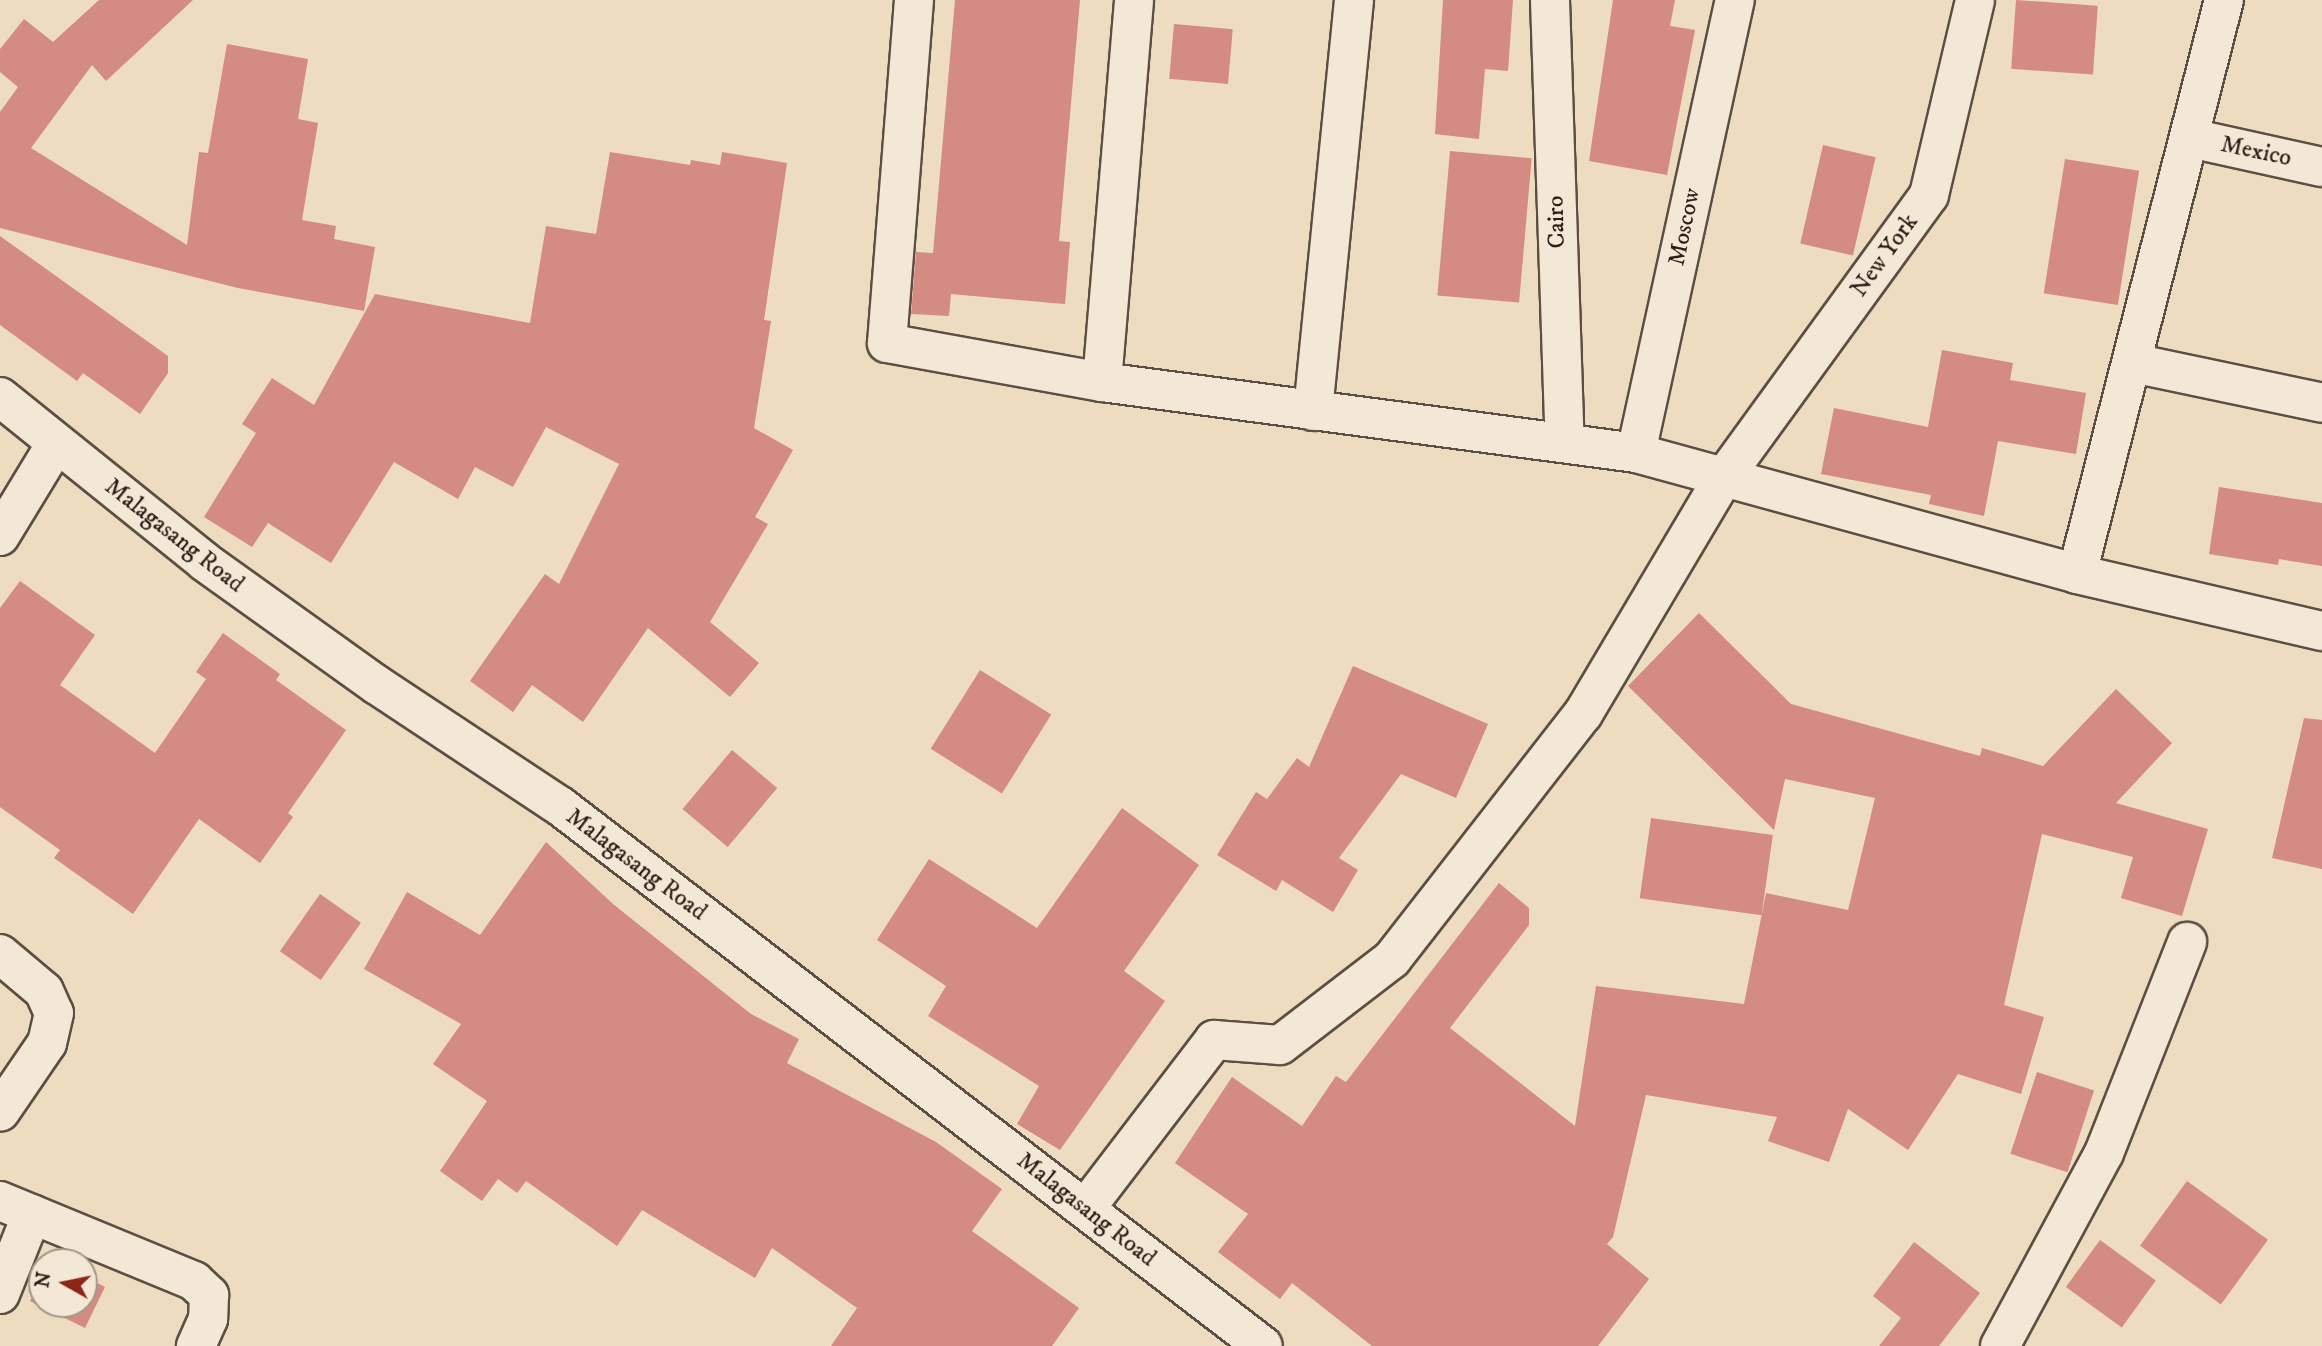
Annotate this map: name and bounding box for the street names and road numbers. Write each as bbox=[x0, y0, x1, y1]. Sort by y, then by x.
street label: Mexico bbox=[2218, 130, 2294, 174]
street label: Moscow bbox=[1663, 186, 1707, 268]
street label: Cairo bbox=[1542, 195, 1572, 249]
street label: New York bbox=[1845, 209, 1925, 303]
street label: Malagasang Road bbox=[99, 473, 249, 599]
street label: Malagasang Road bbox=[560, 803, 712, 927]
street label: Malagasang Road bbox=[1011, 1147, 1161, 1273]

